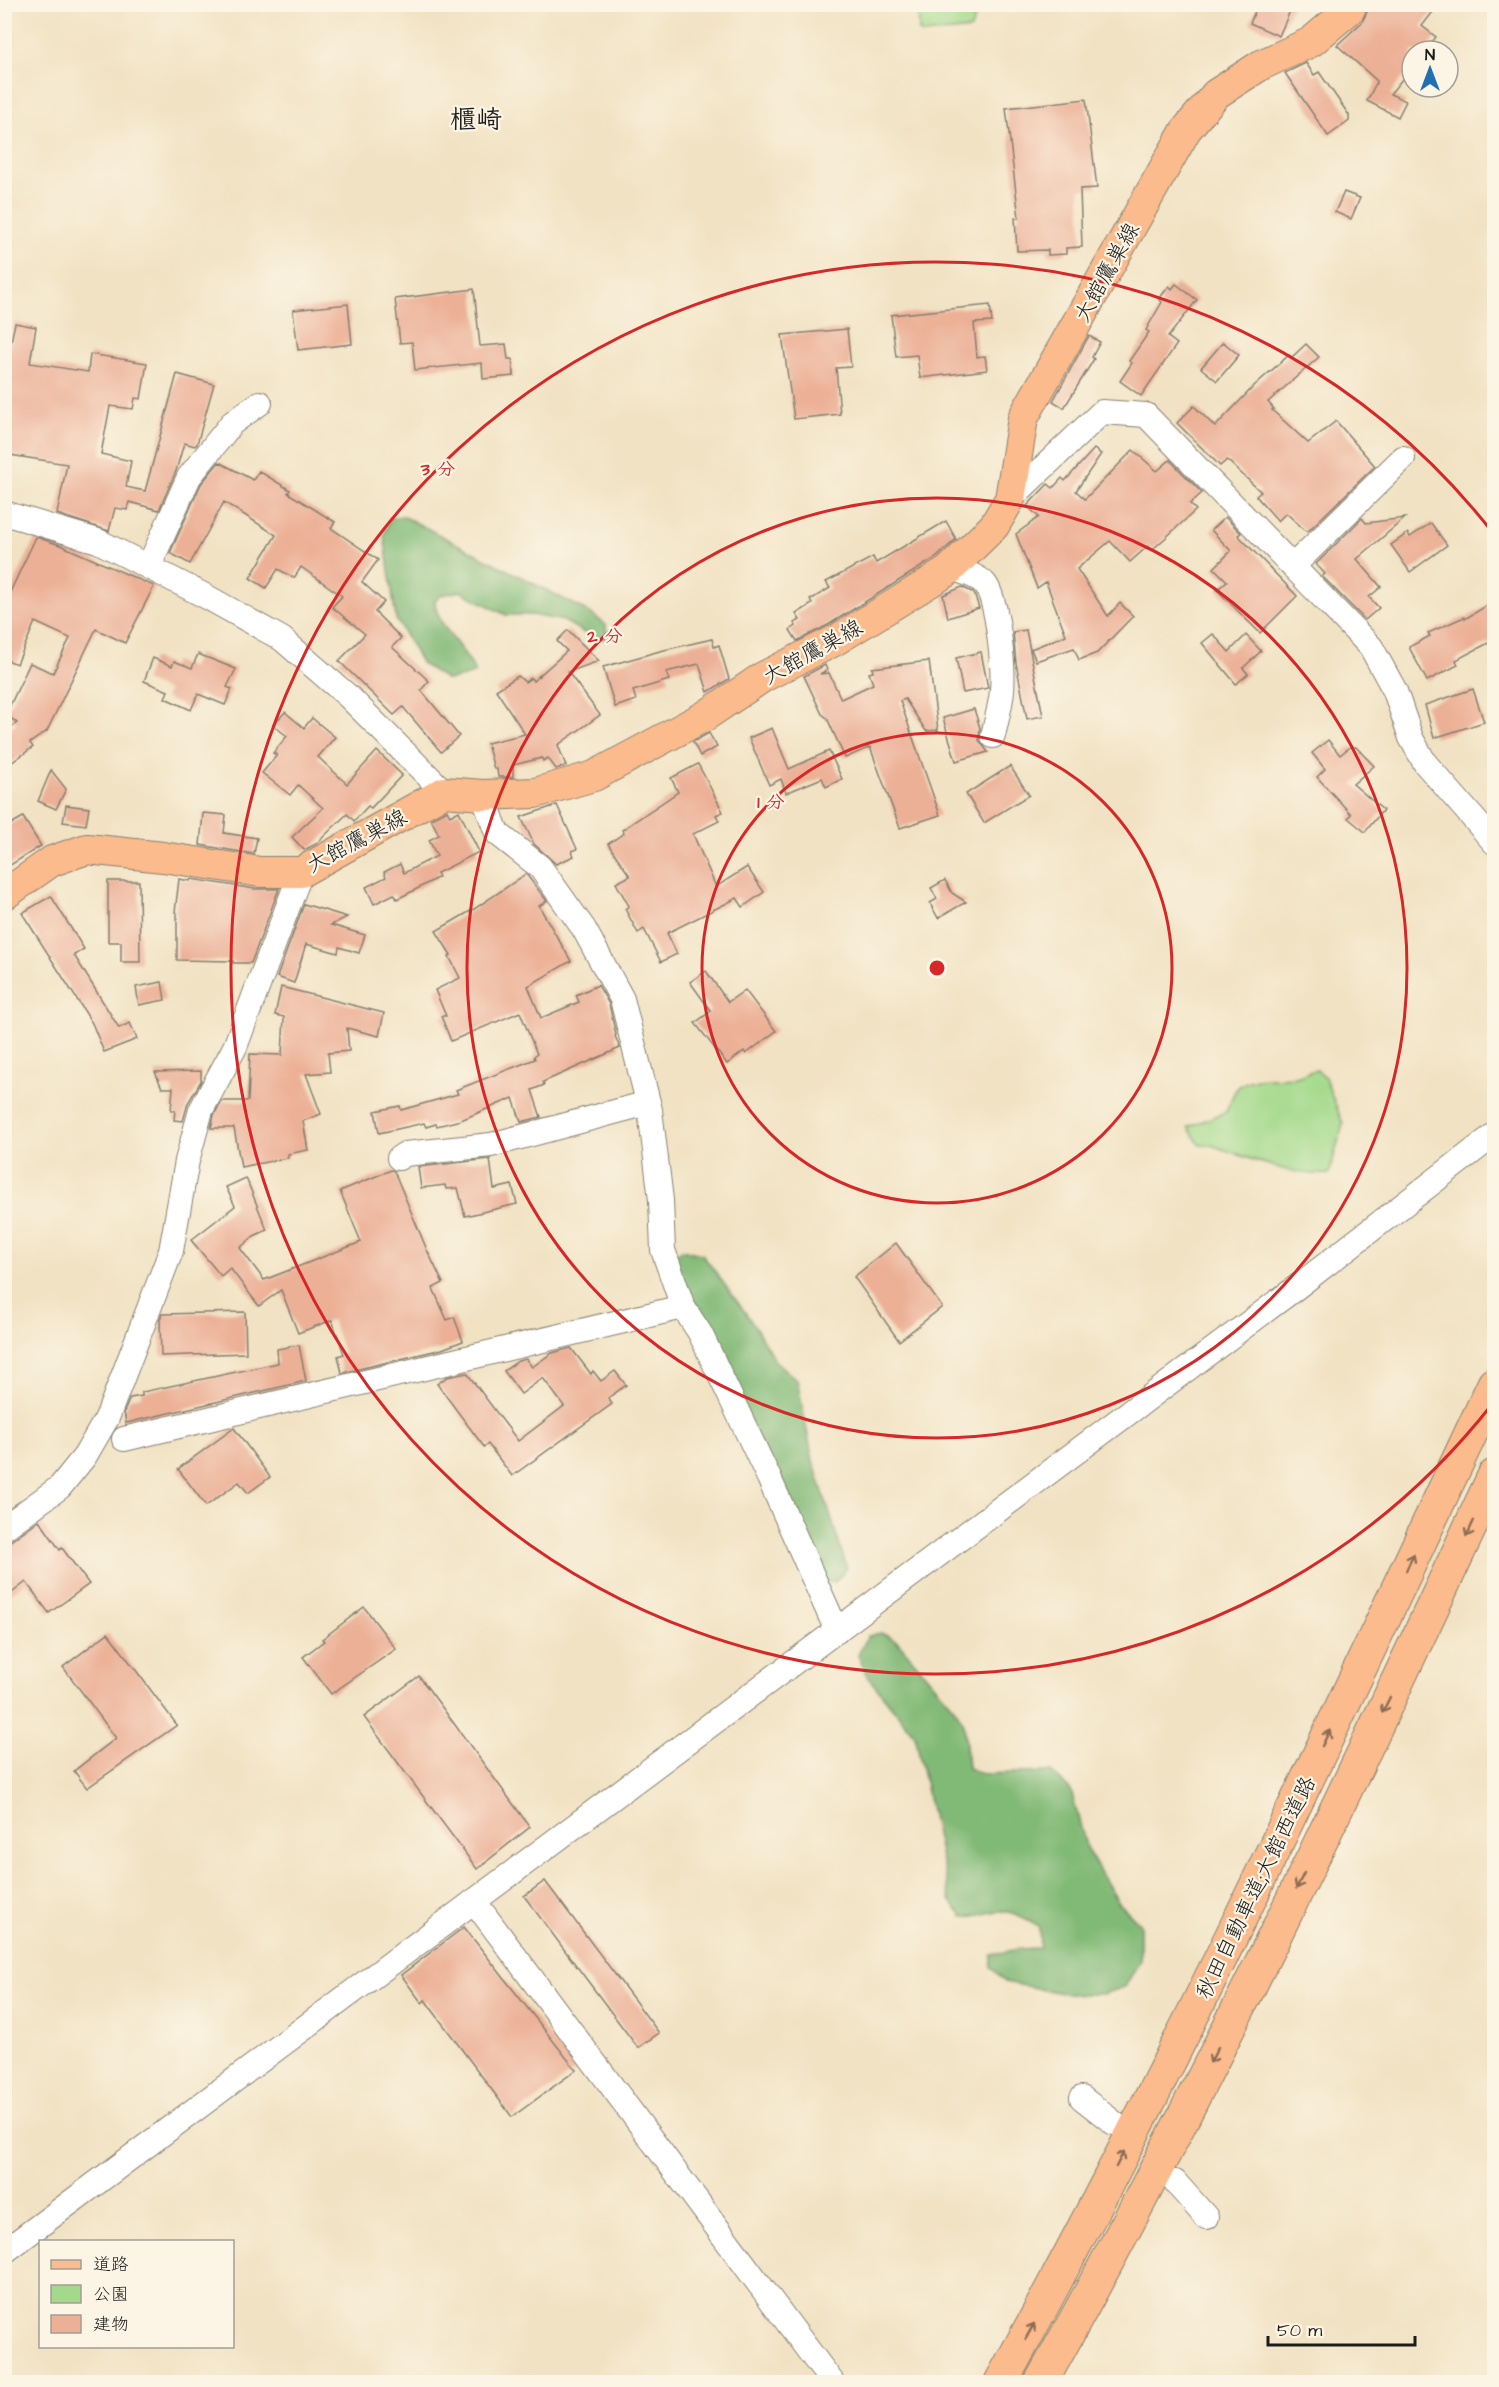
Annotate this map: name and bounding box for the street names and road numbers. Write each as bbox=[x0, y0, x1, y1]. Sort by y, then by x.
street label: 大館鷹巣線 bbox=[1067, 217, 1148, 328]
street label: 大館鷹巣線 bbox=[757, 612, 868, 693]
street label: 大館鷹巣線 bbox=[301, 802, 413, 881]
street label: 秋田自動車道;大館西道路 bbox=[1189, 1771, 1324, 2004]

